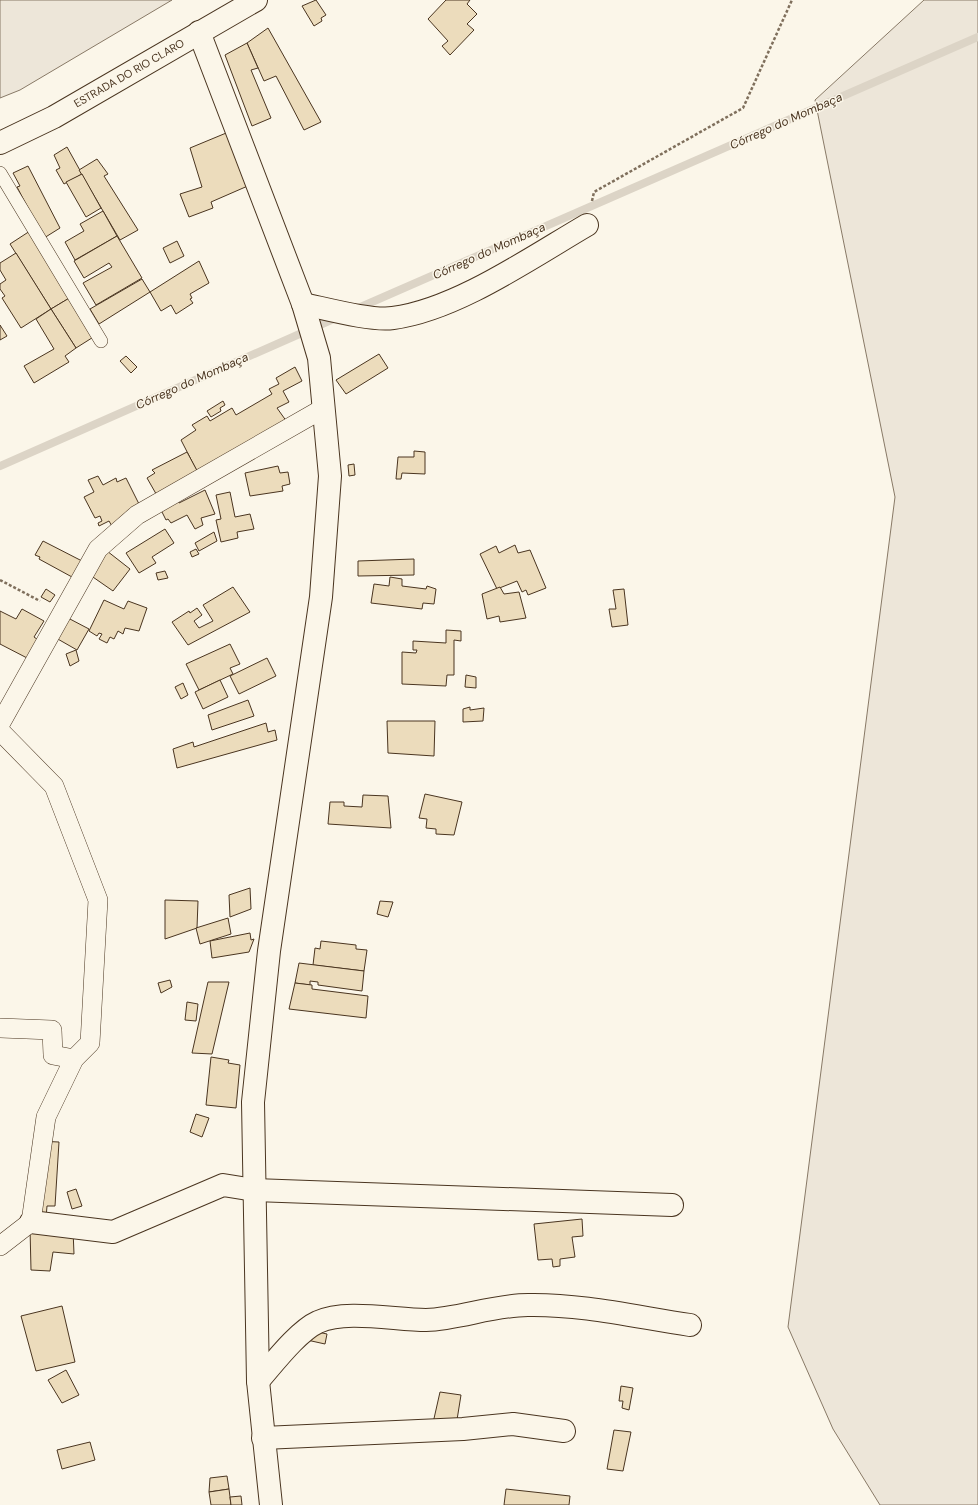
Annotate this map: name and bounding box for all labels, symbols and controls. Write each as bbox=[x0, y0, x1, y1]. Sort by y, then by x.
street label: ESTRADA DO RIO CLARO bbox=[71, 36, 187, 110]
water label: Córrego do Mombaça bbox=[727, 89, 845, 153]
water label: Córrego do Mombaça bbox=[430, 219, 548, 283]
water label: Córrego do Mombaça bbox=[133, 349, 251, 413]

